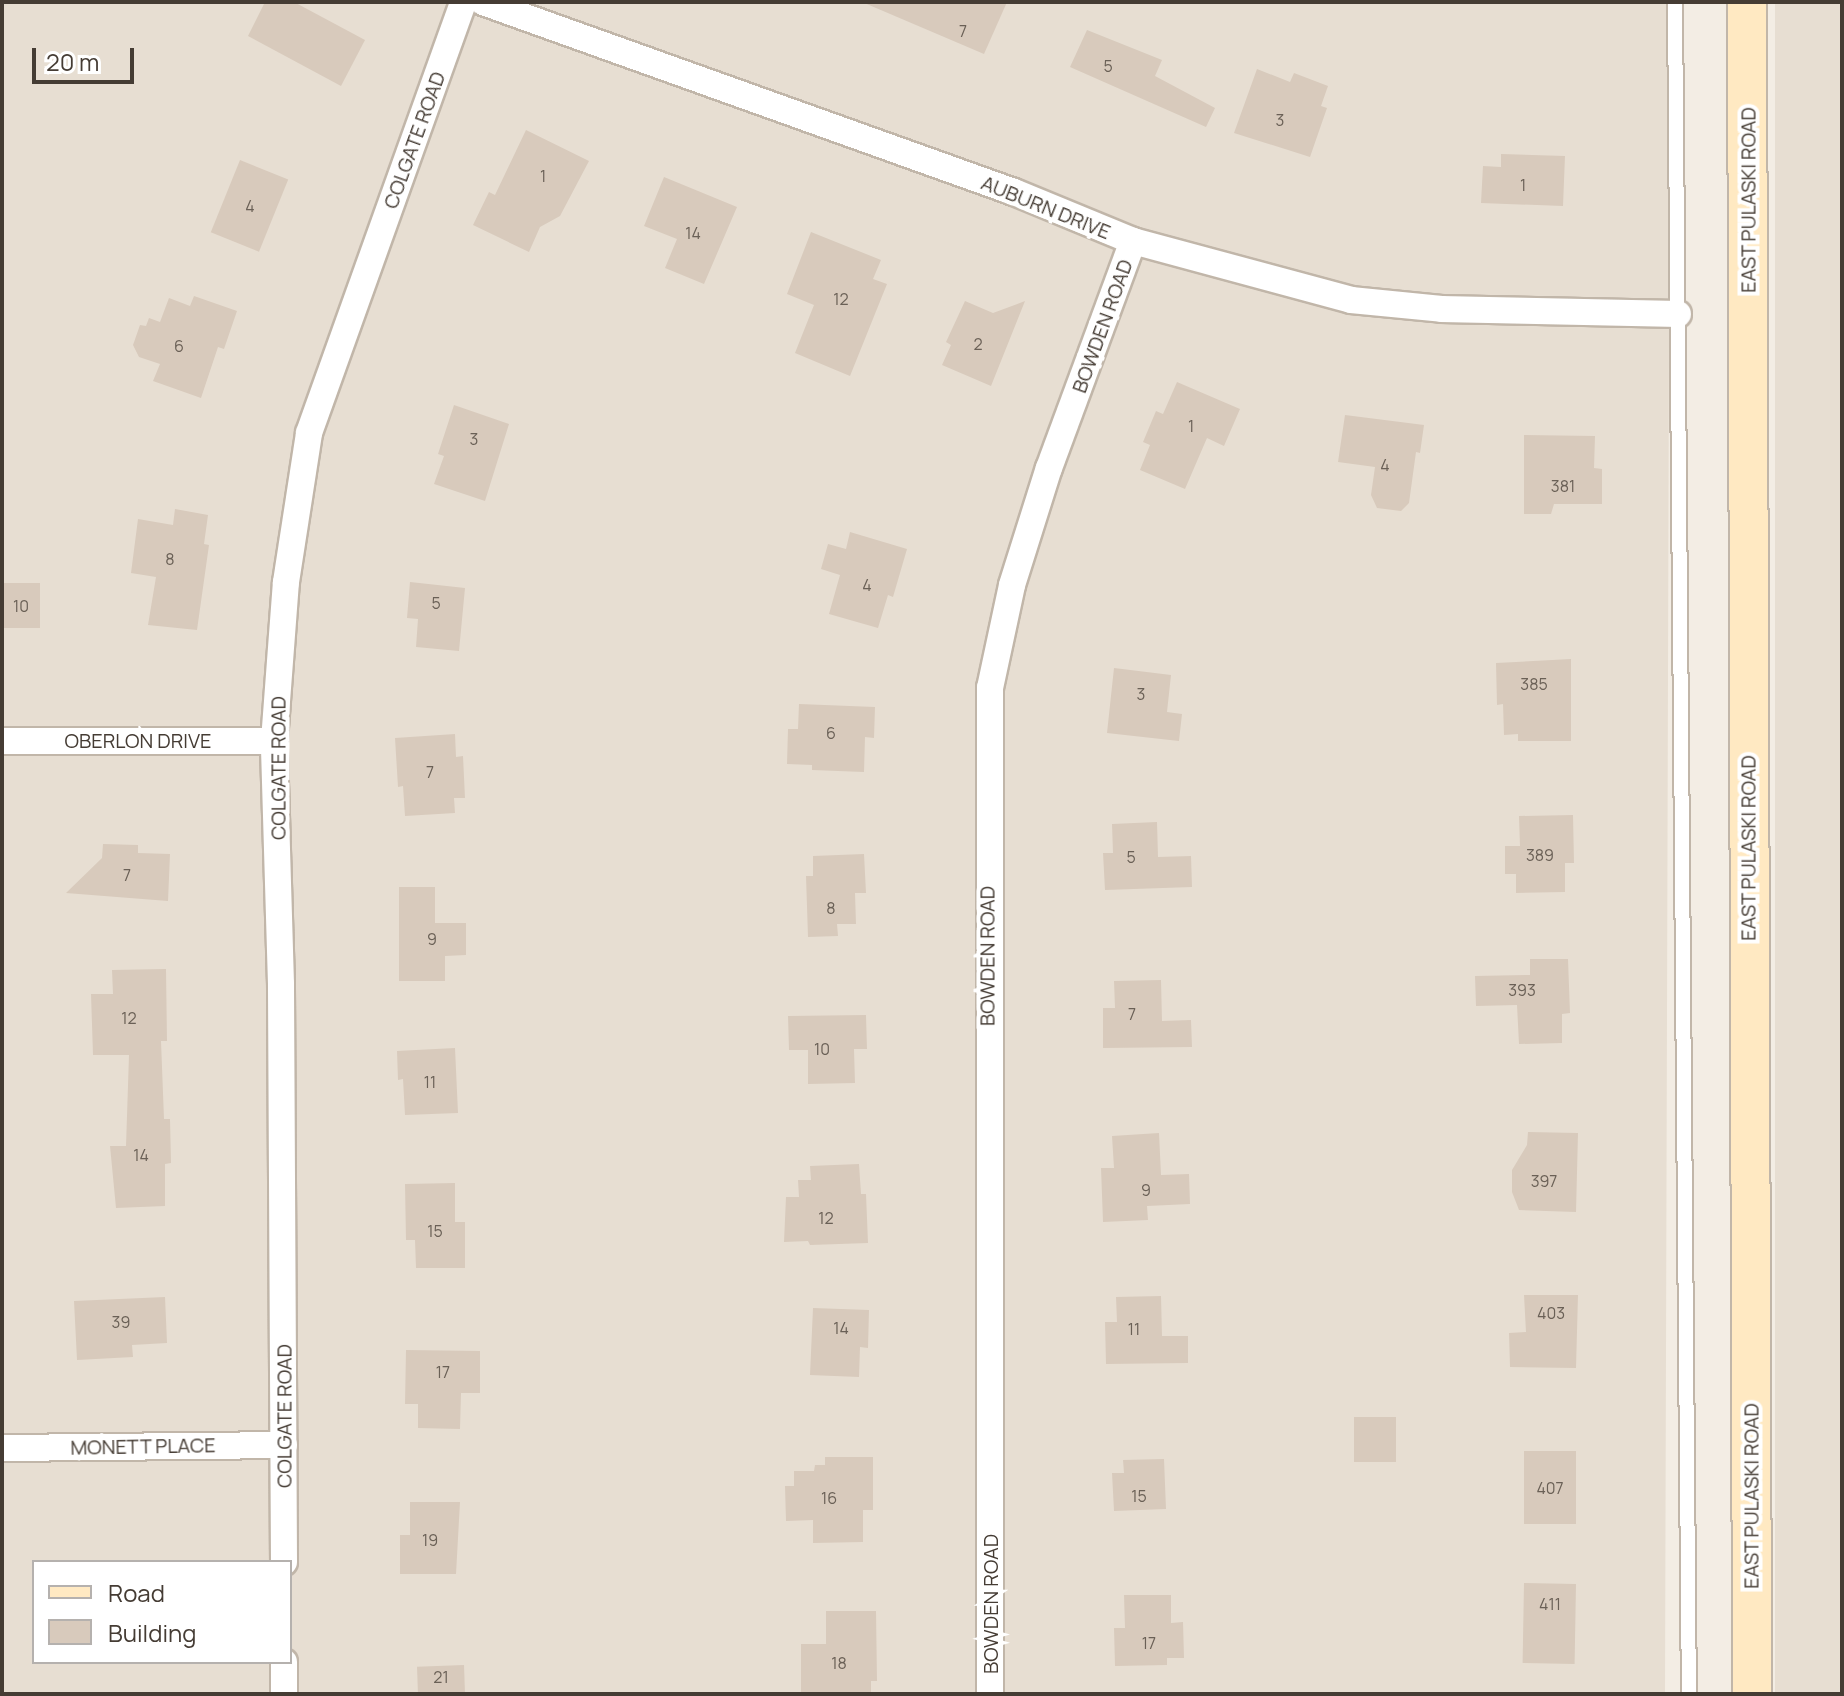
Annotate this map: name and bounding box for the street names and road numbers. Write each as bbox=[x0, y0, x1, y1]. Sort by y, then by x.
street label: COLGATE ROAD bbox=[378, 68, 450, 212]
street label: EAST PULASKI ROAD bbox=[1736, 107, 1760, 293]
street label: AUBURN DRIVE bbox=[978, 170, 1114, 244]
street label: BOWDEN ROAD bbox=[1067, 256, 1137, 396]
street label: COLGATE ROAD bbox=[266, 696, 290, 840]
street label: OBERLON DRIVE bbox=[65, 728, 211, 752]
street label: EAST PULASKI ROAD bbox=[1736, 755, 1760, 941]
street label: BOWDEN ROAD bbox=[975, 886, 999, 1026]
street label: COLGATE ROAD bbox=[272, 1344, 296, 1488]
street label: EAST PULASKI ROAD bbox=[1739, 1403, 1763, 1589]
street label: MONETT PLACE bbox=[70, 1433, 216, 1459]
street label: BOWDEN ROAD bbox=[978, 1534, 1002, 1674]

